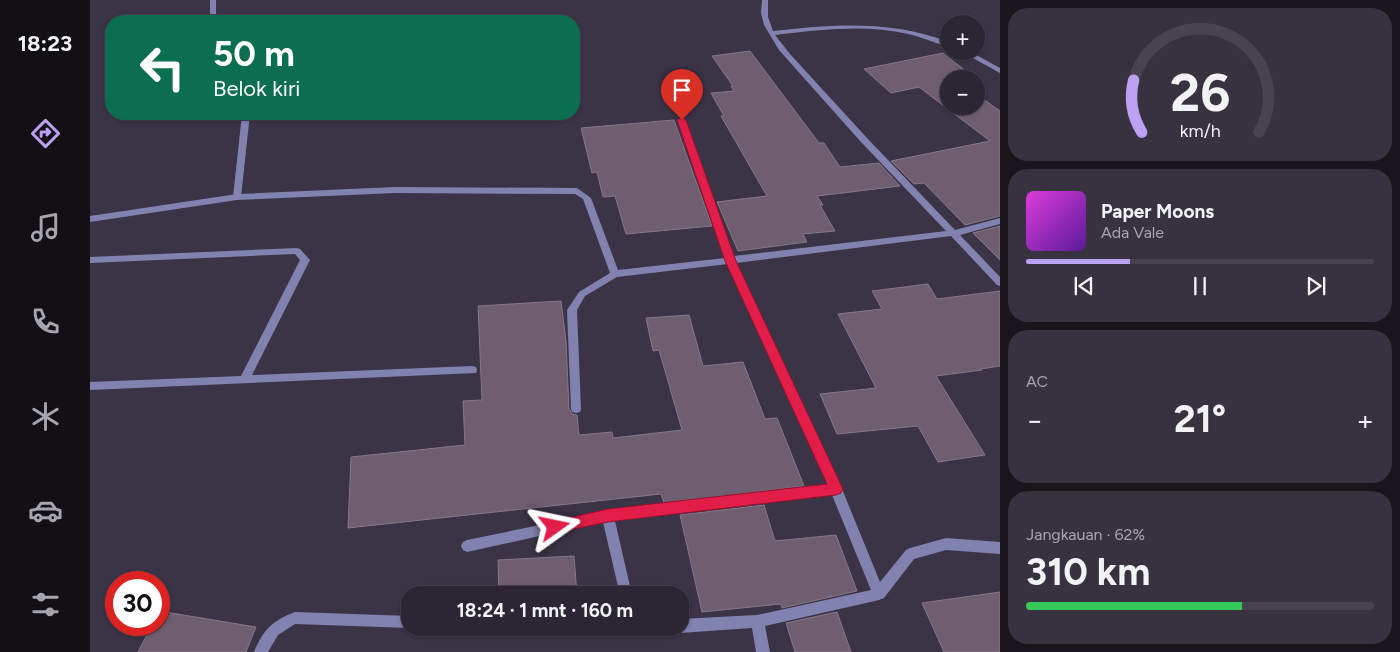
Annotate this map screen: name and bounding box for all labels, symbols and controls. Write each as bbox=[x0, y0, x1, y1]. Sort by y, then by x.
map controls bbox=[940, 15, 985, 115]
button: + bbox=[940, 15, 985, 60]
text: 18:23 bbox=[18, 30, 72, 57]
text: 50 m bbox=[213, 33, 295, 75]
icon: left bbox=[130, 35, 195, 100]
text: 26 bbox=[1170, 62, 1230, 124]
pin bbox=[661, 69, 703, 120]
button: − bbox=[940, 70, 985, 115]
text: Belok kiri bbox=[213, 75, 300, 102]
icon: arrive bbox=[668, 76, 696, 104]
icon: directions bbox=[28, 116, 63, 151]
text: km/h bbox=[1180, 120, 1220, 141]
text: Paper Moons bbox=[1101, 200, 1214, 223]
icon: music bbox=[28, 210, 63, 245]
text: Ada Vale bbox=[1101, 223, 1164, 242]
icon: previous bbox=[1070, 272, 1098, 300]
icon: pause bbox=[1186, 272, 1214, 300]
icon: next bbox=[1302, 272, 1330, 300]
icon: phone bbox=[28, 304, 63, 339]
text: AC bbox=[1026, 372, 1048, 391]
text: 21° bbox=[1174, 396, 1226, 442]
icon: climate bbox=[28, 399, 63, 434]
text: − bbox=[1026, 403, 1043, 437]
text: + bbox=[1357, 403, 1374, 437]
icon: car bbox=[28, 493, 63, 528]
position arrow bbox=[528, 500, 580, 552]
text: Jangkauan · 62% bbox=[1026, 525, 1145, 544]
text: 310 km bbox=[1026, 549, 1150, 595]
speed limit sign: 30 bbox=[105, 571, 170, 636]
icon: filters bbox=[28, 587, 63, 622]
text: 18:24 · 1 mnt · 160 m bbox=[457, 599, 633, 622]

